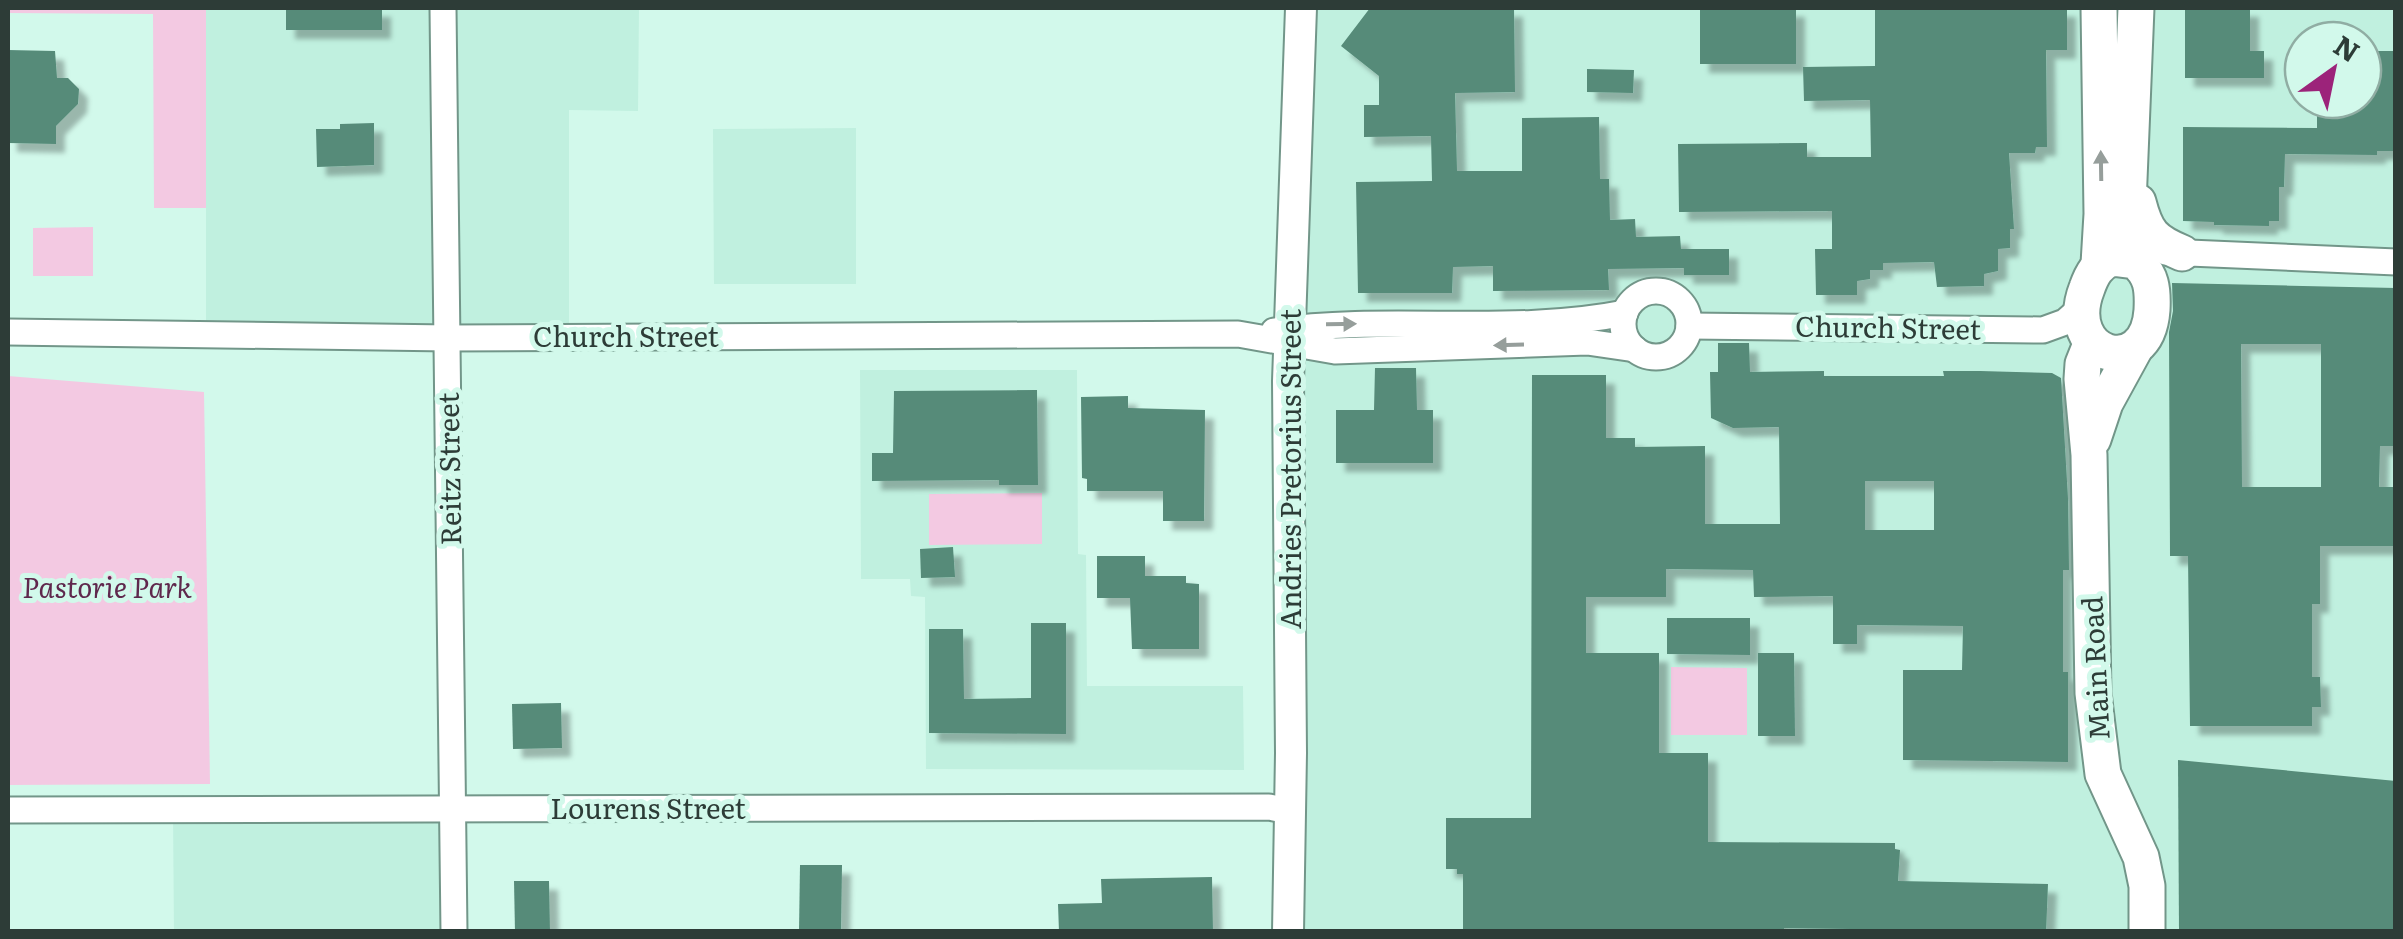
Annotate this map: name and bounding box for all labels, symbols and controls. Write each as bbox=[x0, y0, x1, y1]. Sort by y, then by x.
north arrow bbox=[2283, 20, 2383, 120]
text: N bbox=[2326, 23, 2369, 71]
one-way arrow bbox=[2092, 150, 2108, 182]
street label: Church Street bbox=[1795, 303, 1982, 349]
street label: Andries Pretorius Street bbox=[1268, 308, 1310, 629]
street label: Church Street bbox=[533, 314, 720, 356]
one-way arrow bbox=[1326, 315, 1358, 331]
one-way arrow bbox=[1492, 337, 1524, 353]
street label: Reitz Street bbox=[426, 391, 470, 546]
park label: Pastorie Park bbox=[22, 565, 192, 607]
street label: Main Road bbox=[2069, 595, 2119, 741]
street label: Lourens Street bbox=[550, 786, 747, 828]

